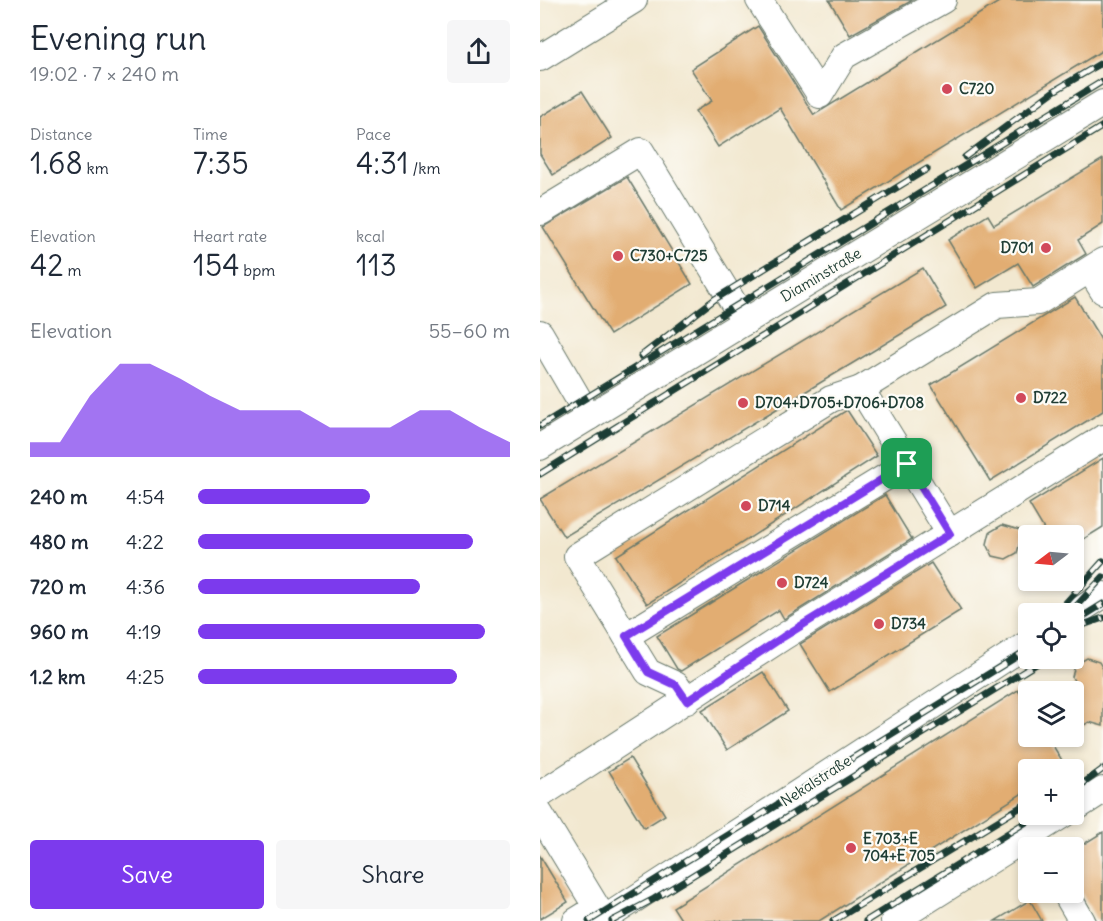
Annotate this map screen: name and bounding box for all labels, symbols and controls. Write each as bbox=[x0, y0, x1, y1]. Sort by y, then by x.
text: Evening run bbox=[30, 17, 206, 59]
button: share bbox=[447, 20, 510, 83]
text: 19:02 · 7 × 240 m bbox=[30, 61, 179, 86]
place label: C720 bbox=[959, 79, 994, 98]
marker: C720 bbox=[940, 82, 954, 96]
text: Distance bbox=[30, 124, 92, 144]
text: Time bbox=[193, 124, 228, 144]
text: Pace bbox=[356, 124, 391, 144]
text: 1.68 bbox=[30, 144, 83, 182]
text: 7:35 bbox=[193, 144, 249, 182]
text: 4:31 bbox=[356, 144, 409, 182]
text: km bbox=[83, 158, 109, 178]
text: /km bbox=[409, 158, 441, 178]
text: Elevation bbox=[30, 226, 96, 246]
text: Heart rate bbox=[193, 226, 267, 246]
text: kcal bbox=[356, 226, 385, 246]
place label: D701 bbox=[1000, 238, 1034, 257]
marker: D701 bbox=[1039, 241, 1053, 255]
street label: Diaminstraße bbox=[777, 243, 864, 306]
text: 42 bbox=[30, 246, 64, 284]
text: 154 bbox=[193, 246, 240, 284]
text: 113 bbox=[356, 246, 397, 284]
place label: C730+C725 bbox=[630, 246, 708, 265]
marker: C730+C725 bbox=[611, 249, 625, 263]
text: m bbox=[64, 260, 82, 280]
text: bpm bbox=[240, 260, 275, 280]
text: Elevation bbox=[30, 318, 112, 343]
text: 55–60 m bbox=[429, 318, 510, 343]
place label: D722 bbox=[1033, 388, 1067, 407]
marker: D722 bbox=[1014, 391, 1028, 405]
place label: D704+D705+D706+D708 bbox=[755, 393, 924, 412]
marker: D704+D705+D706+D708 bbox=[736, 396, 750, 410]
pin bbox=[881, 438, 932, 489]
icon: arrive bbox=[890, 447, 923, 480]
text: 240 m bbox=[30, 484, 88, 509]
text: 4:54 bbox=[126, 484, 165, 509]
place label: D714 bbox=[758, 496, 791, 515]
marker: D714 bbox=[739, 499, 753, 513]
north arrow bbox=[1018, 525, 1084, 591]
map controls bbox=[1018, 525, 1084, 903]
text: 480 m bbox=[30, 529, 89, 554]
text: 4:22 bbox=[126, 529, 164, 554]
place label: D724 bbox=[794, 573, 829, 592]
text: 720 m bbox=[30, 574, 86, 599]
text: 4:36 bbox=[126, 574, 165, 599]
marker: D724 bbox=[775, 576, 789, 590]
button: locate bbox=[1018, 603, 1084, 669]
place label: D734 bbox=[891, 614, 926, 633]
marker: D734 bbox=[872, 617, 886, 631]
text: 960 m bbox=[30, 619, 89, 644]
text: 4:19 bbox=[126, 619, 162, 644]
text: 1.2 km bbox=[30, 664, 86, 689]
text: 4:25 bbox=[126, 664, 165, 689]
button: layers bbox=[1018, 681, 1084, 747]
street label: Nekalstraße bbox=[777, 751, 855, 810]
button: + bbox=[1018, 759, 1084, 825]
place label: E 703+E 704+E 705 bbox=[863, 829, 935, 865]
button: − bbox=[1018, 837, 1084, 903]
button: Save bbox=[30, 840, 264, 909]
button: Share bbox=[276, 840, 510, 909]
marker: E 703+E 704+E 705 bbox=[844, 841, 858, 855]

